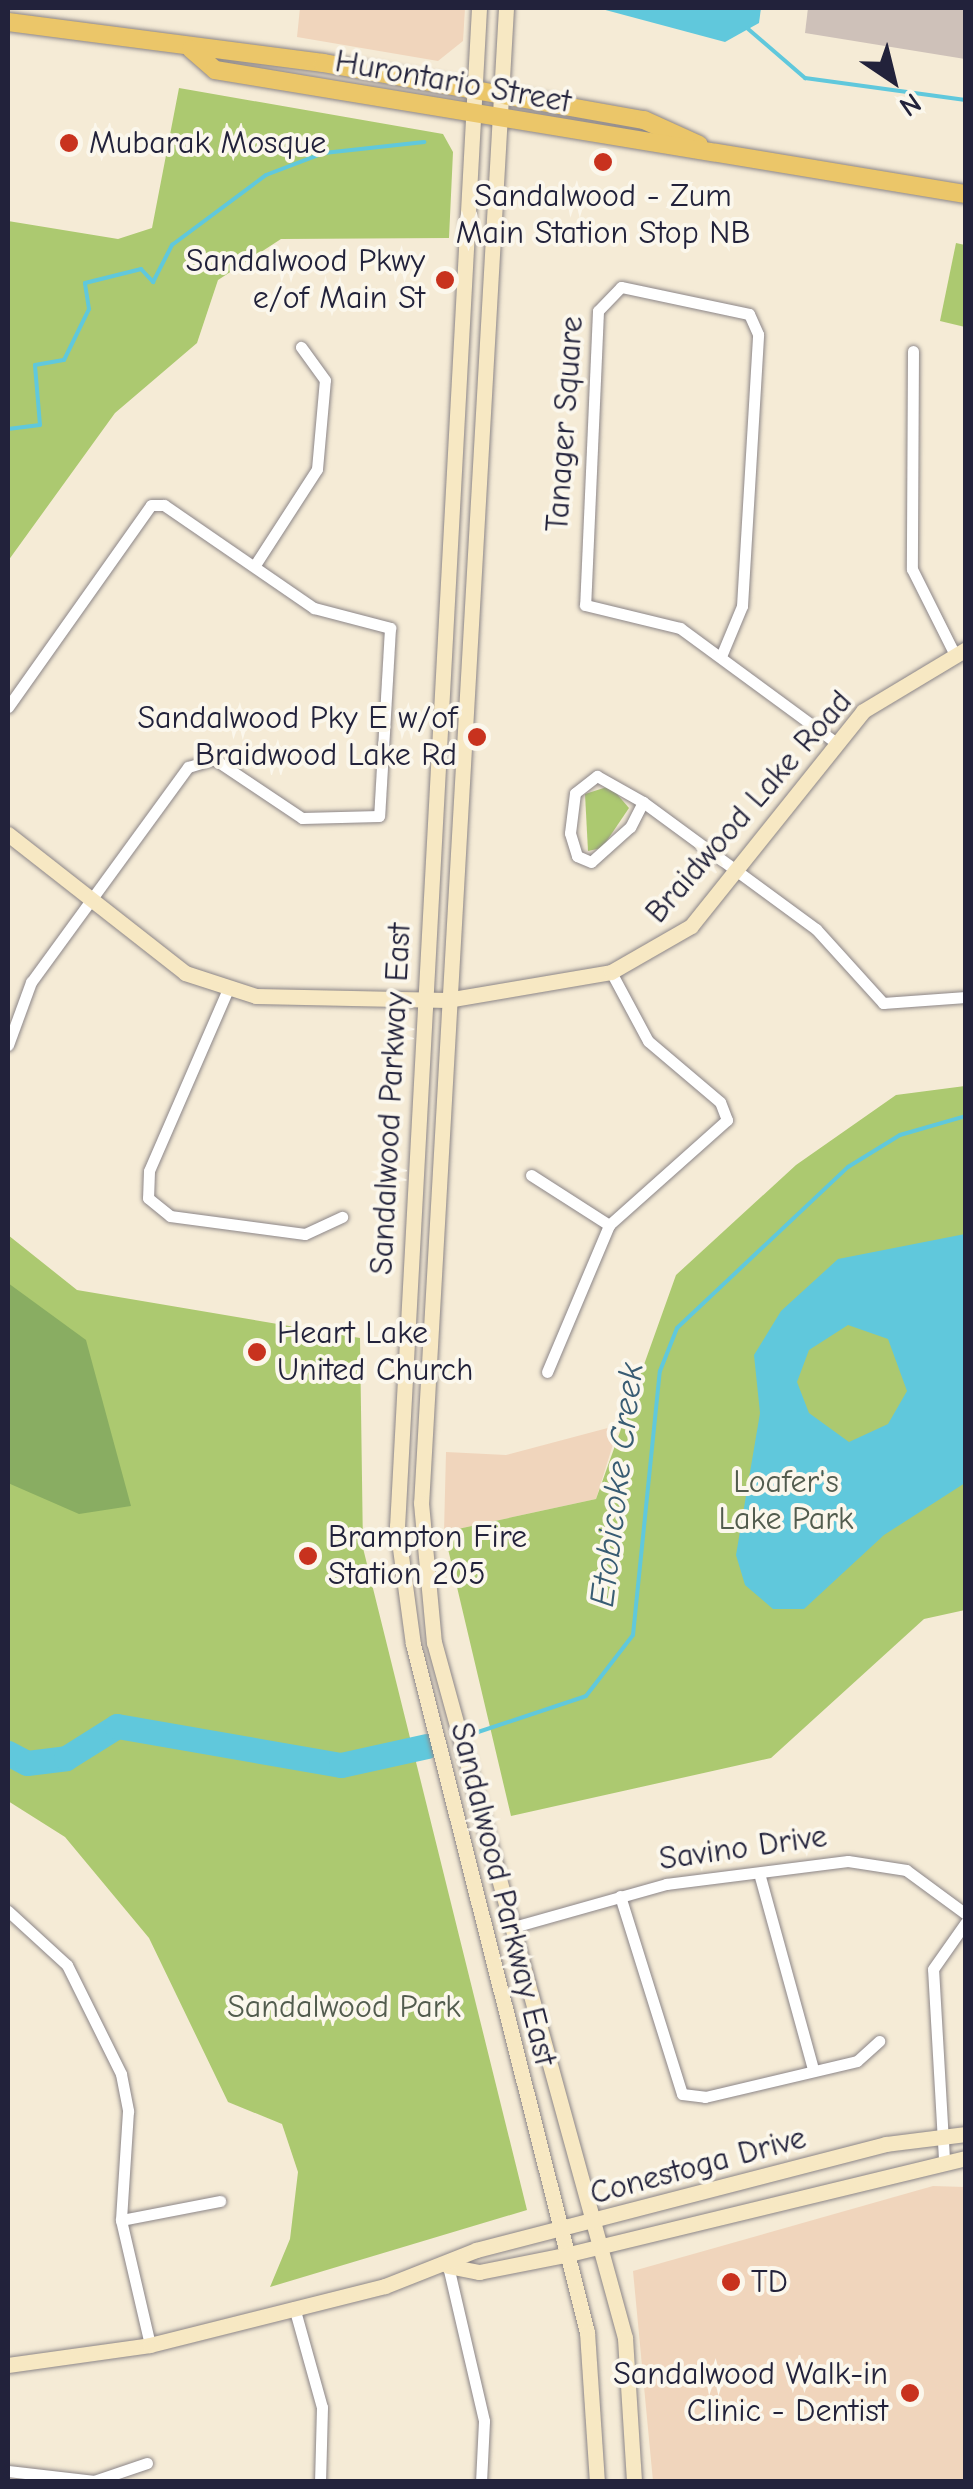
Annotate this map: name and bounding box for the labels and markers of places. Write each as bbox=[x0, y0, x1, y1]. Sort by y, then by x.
place label: Mubarak Mosque bbox=[89, 124, 326, 162]
marker: Mubarak Mosque bbox=[58, 132, 80, 154]
marker: Sandalwood - Zum Main Station Stop NB bbox=[592, 151, 614, 173]
place label: Sandalwood - Zum Main Station Stop NB bbox=[456, 178, 750, 253]
place label: Sandalwood Pkwy e/of Main St bbox=[186, 243, 425, 318]
marker: Sandalwood Pkwy e/of Main St bbox=[434, 269, 456, 291]
place label: Sandalwood Pky E w/of Braidwood Lake Rd bbox=[137, 700, 457, 775]
marker: Sandalwood Pky E w/of Braidwood Lake Rd bbox=[466, 726, 488, 748]
place label: Heart Lake United Church bbox=[277, 1315, 473, 1390]
marker: Heart Lake United Church bbox=[246, 1341, 268, 1363]
place label: Brampton Fire Station 205 bbox=[328, 1519, 527, 1594]
marker: Brampton Fire Station 205 bbox=[297, 1545, 319, 1567]
place label: TD bbox=[751, 2263, 788, 2301]
marker: TD bbox=[720, 2271, 742, 2293]
place label: Sandalwood Walk-in Clinic - Dentist bbox=[613, 2356, 888, 2431]
marker: Sandalwood Walk-in Clinic - Dentist bbox=[897, 2380, 923, 2406]

